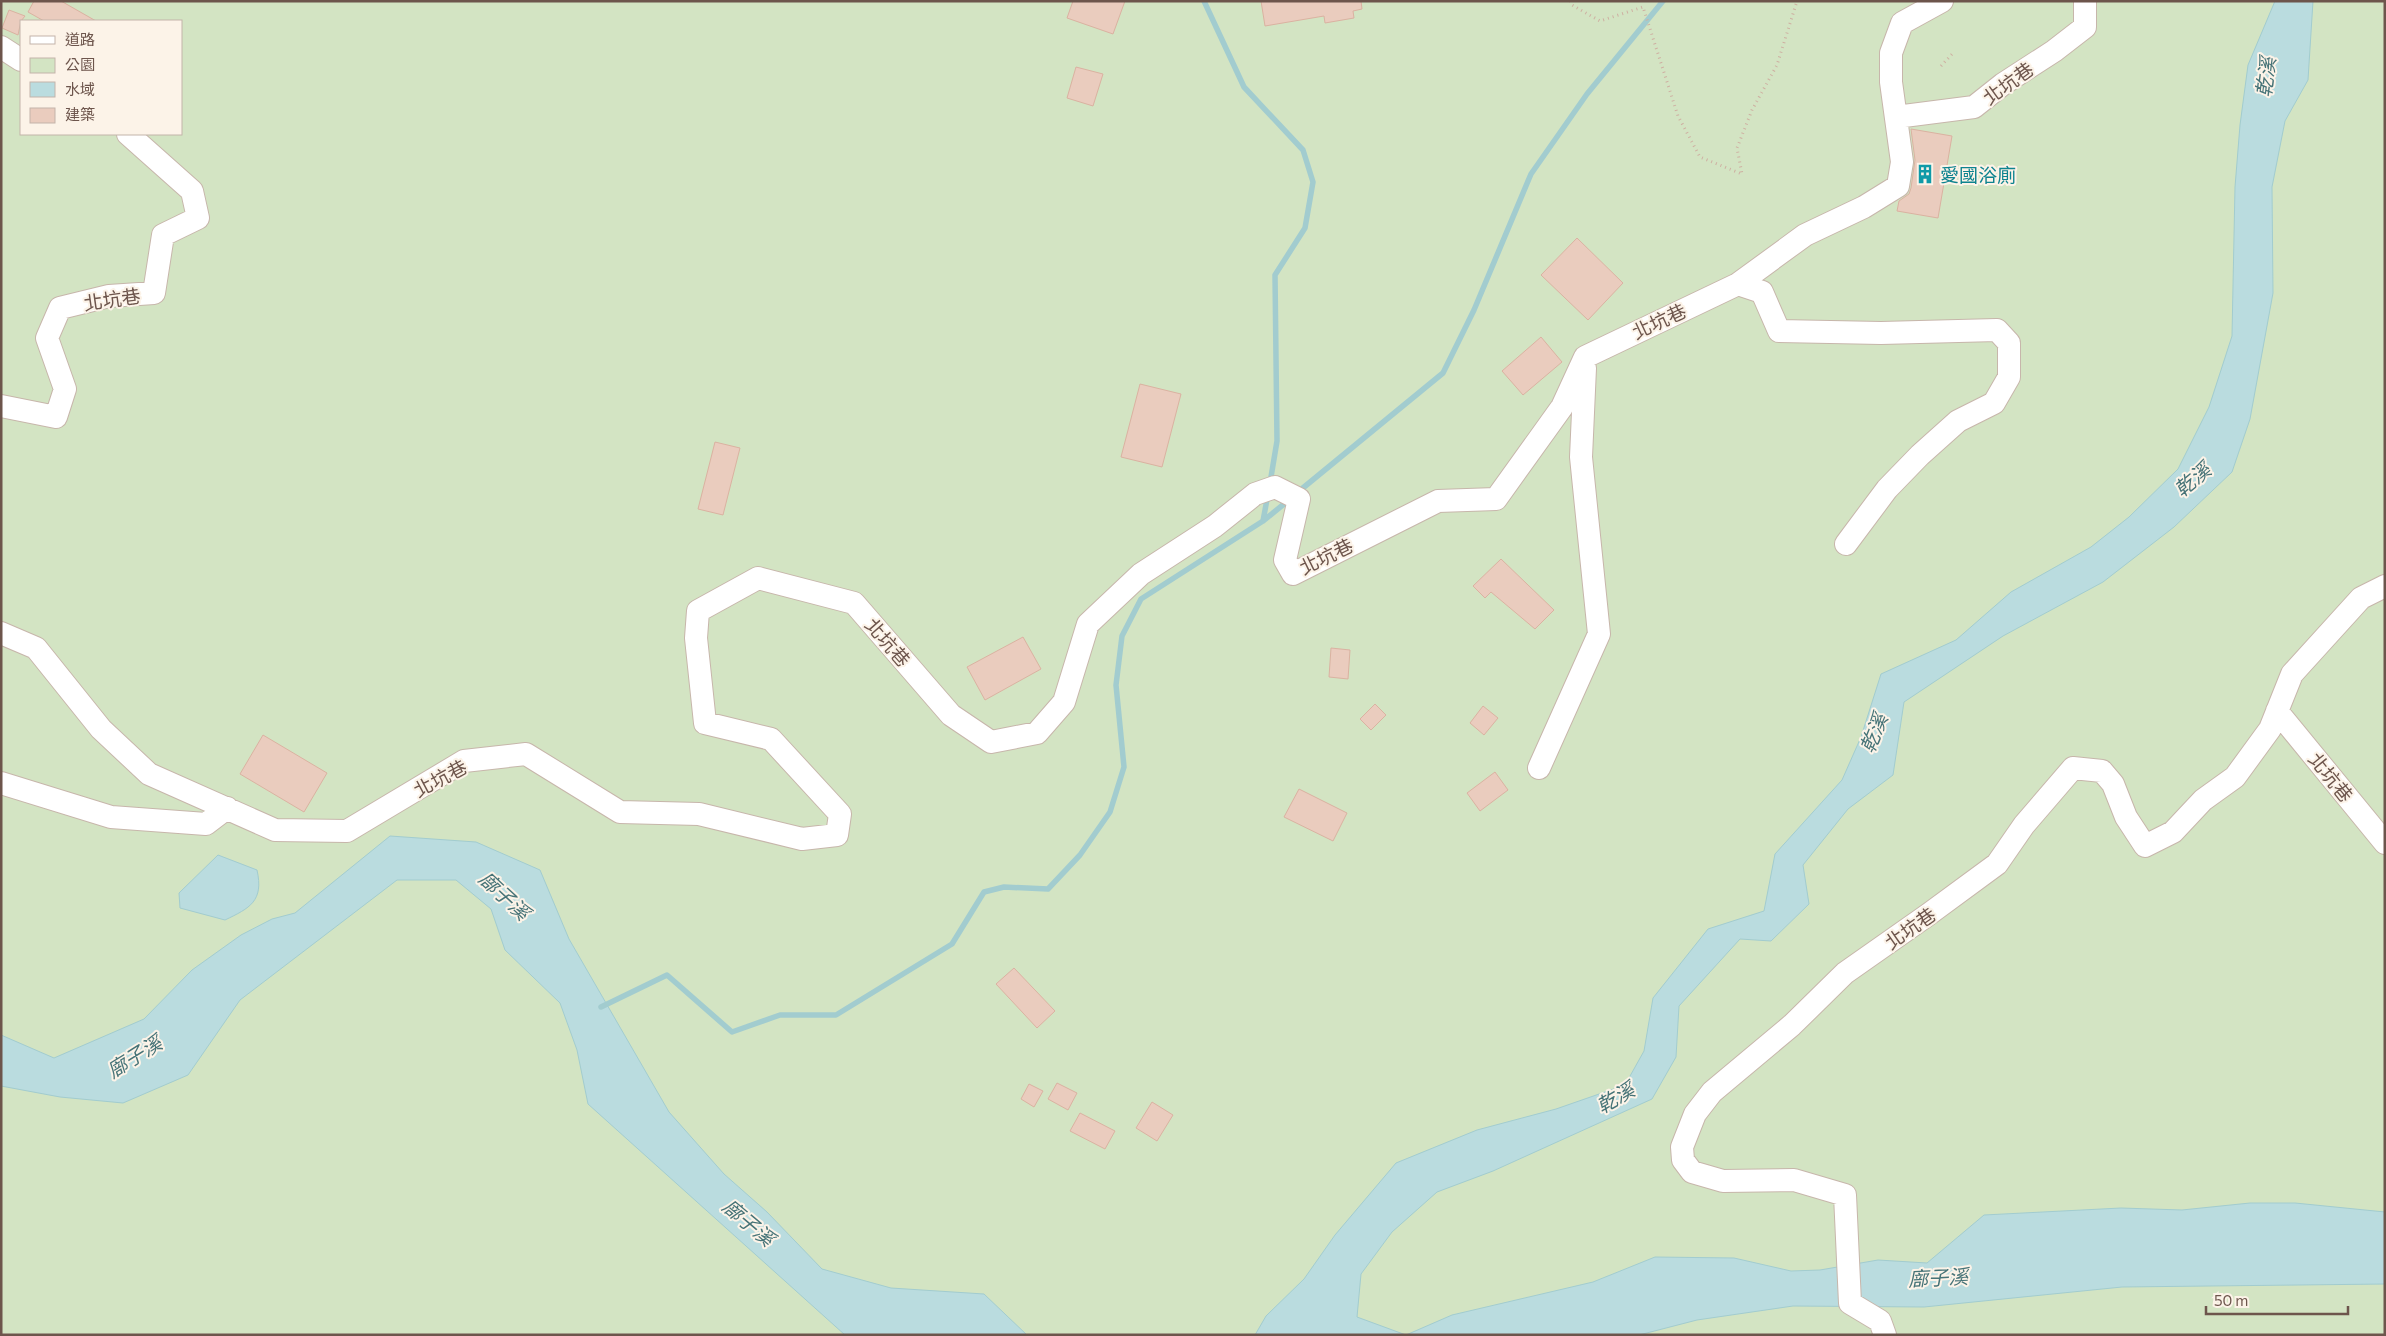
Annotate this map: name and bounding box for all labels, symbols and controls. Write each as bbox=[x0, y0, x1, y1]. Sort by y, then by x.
legend bbox=[20, 20, 182, 135]
text: 道路 bbox=[65, 30, 95, 48]
water label: 乾溪 bbox=[2251, 53, 2280, 98]
text: 公園 bbox=[65, 55, 95, 73]
street label: 北坑巷 bbox=[1978, 57, 2038, 109]
text: 水域 bbox=[65, 80, 95, 98]
text: 建築 bbox=[65, 105, 95, 123]
building icon: 愛國浴廁 bbox=[1914, 163, 1936, 185]
place label: 愛國浴廁 bbox=[1940, 163, 2016, 186]
street label: 北坑巷 bbox=[82, 284, 142, 314]
street label: 北坑巷 bbox=[1628, 299, 1690, 343]
water label: 乾溪 bbox=[2169, 455, 2217, 501]
street label: 北坑巷 bbox=[1295, 533, 1357, 579]
street label: 北坑巷 bbox=[861, 613, 915, 671]
water label: 乾溪 bbox=[1854, 707, 1893, 756]
street label: 北坑巷 bbox=[2304, 748, 2358, 806]
street label: 北坑巷 bbox=[409, 754, 471, 802]
water label: 廍子溪 bbox=[475, 866, 537, 926]
street label: 北坑巷 bbox=[1880, 902, 1940, 954]
water label: 廍子溪 bbox=[102, 1028, 168, 1082]
water label: 乾溪 bbox=[1592, 1075, 1641, 1117]
water label: 廍子溪 bbox=[718, 1194, 782, 1252]
water label: 廍子溪 bbox=[1907, 1263, 1972, 1291]
scale bar bbox=[2206, 1284, 2348, 1316]
text: 50 m bbox=[2214, 1291, 2248, 1309]

